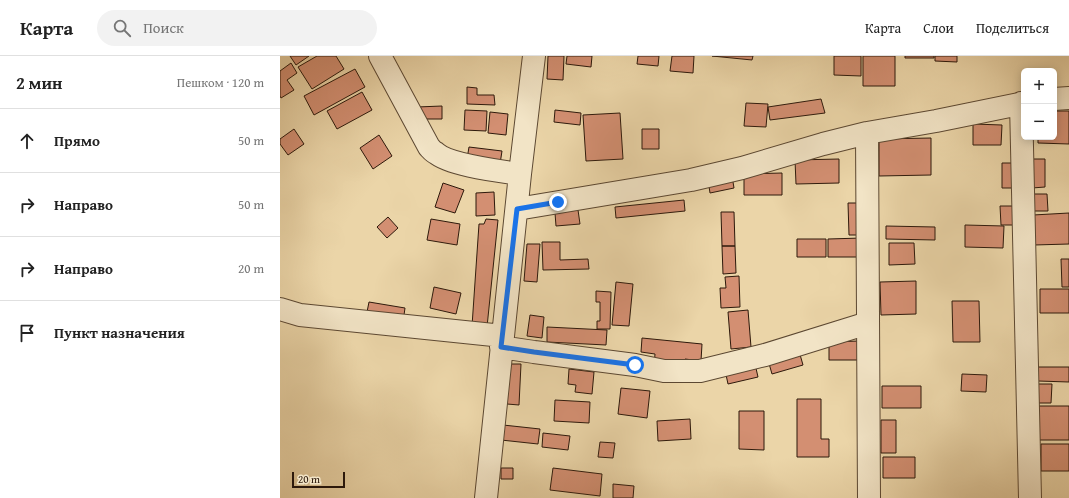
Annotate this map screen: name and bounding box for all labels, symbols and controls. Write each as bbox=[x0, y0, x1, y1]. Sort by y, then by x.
search box bbox=[97, 10, 377, 46]
text: Карта bbox=[20, 14, 73, 42]
icon: search bbox=[111, 17, 133, 39]
text: Поиск bbox=[143, 17, 184, 38]
text: Карта bbox=[865, 18, 901, 38]
text: Слои bbox=[923, 18, 954, 38]
text: Поделиться bbox=[976, 18, 1049, 38]
map controls bbox=[1021, 68, 1057, 140]
button: + bbox=[1021, 68, 1057, 104]
text: 2 мин bbox=[16, 70, 62, 95]
text: Пешком · 120 m bbox=[177, 73, 264, 92]
button: − bbox=[1021, 104, 1057, 140]
icon: ahead bbox=[16, 130, 38, 152]
text: Прямо bbox=[54, 130, 100, 151]
text: 50 m bbox=[238, 131, 264, 150]
route end bbox=[549, 193, 567, 211]
icon: right bbox=[16, 194, 38, 216]
text: Направо bbox=[54, 194, 113, 215]
text: 50 m bbox=[238, 195, 264, 214]
icon: right bbox=[16, 258, 38, 280]
text: Направо bbox=[54, 258, 113, 279]
text: 20 m bbox=[238, 259, 264, 278]
icon: arrive bbox=[16, 322, 38, 344]
text: Пункт назначения bbox=[54, 322, 185, 343]
route start bbox=[626, 356, 644, 374]
scale bar bbox=[292, 470, 345, 489]
text: 20 m bbox=[298, 471, 320, 487]

